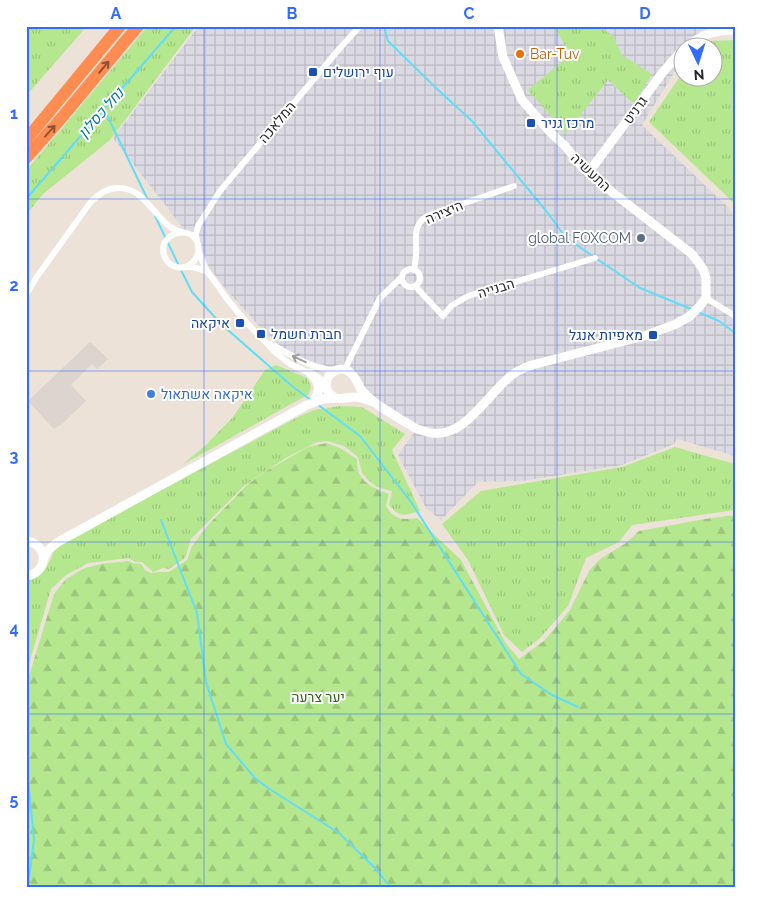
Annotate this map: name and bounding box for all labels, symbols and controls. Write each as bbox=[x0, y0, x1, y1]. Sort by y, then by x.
text: A bbox=[111, 4, 122, 23]
text: B bbox=[287, 4, 298, 23]
text: C bbox=[464, 4, 475, 23]
text: D bbox=[639, 4, 651, 23]
north arrow bbox=[674, 38, 724, 88]
place label: Bar-Tuv bbox=[530, 46, 580, 62]
marker: Bar-Tuv bbox=[514, 48, 526, 60]
one-way arrow bbox=[99, 61, 110, 74]
place label: עוף ירושלים bbox=[323, 64, 394, 80]
marker: עוף ירושלים bbox=[307, 66, 319, 78]
text: N bbox=[693, 67, 705, 83]
water label: נחל כסלון bbox=[75, 83, 129, 142]
street label: גרניט bbox=[620, 93, 650, 127]
street label: המלאכה bbox=[255, 98, 299, 146]
text: 1 bbox=[10, 104, 18, 123]
place label: מרכז גניר bbox=[541, 115, 594, 131]
marker: מרכז גניר bbox=[525, 117, 537, 129]
one-way arrow bbox=[44, 125, 56, 138]
street label: התעשיה bbox=[568, 150, 614, 194]
street label: היצירה bbox=[423, 197, 465, 227]
place label: global FOXCOM bbox=[528, 230, 631, 246]
marker: global FOXCOM bbox=[635, 232, 647, 244]
street label: הבנייה bbox=[476, 275, 516, 301]
text: 2 bbox=[9, 276, 19, 295]
place label: איקאה bbox=[191, 315, 230, 331]
marker: איקאה bbox=[234, 317, 246, 329]
place label: חברת חשמל bbox=[271, 326, 342, 342]
place label: מאפיות אנגל bbox=[569, 327, 643, 343]
marker: חברת חשמל bbox=[255, 328, 267, 340]
marker: מאפיות אנגל bbox=[647, 329, 659, 341]
one-way arrow bbox=[292, 354, 307, 363]
place label: איקאה אשתאול bbox=[161, 386, 253, 402]
marker: איקאה אשתאול bbox=[145, 388, 157, 400]
text: 3 bbox=[10, 447, 19, 466]
text: 4 bbox=[9, 619, 19, 638]
park label: יער צרעה bbox=[291, 689, 345, 705]
text: 5 bbox=[10, 790, 19, 809]

